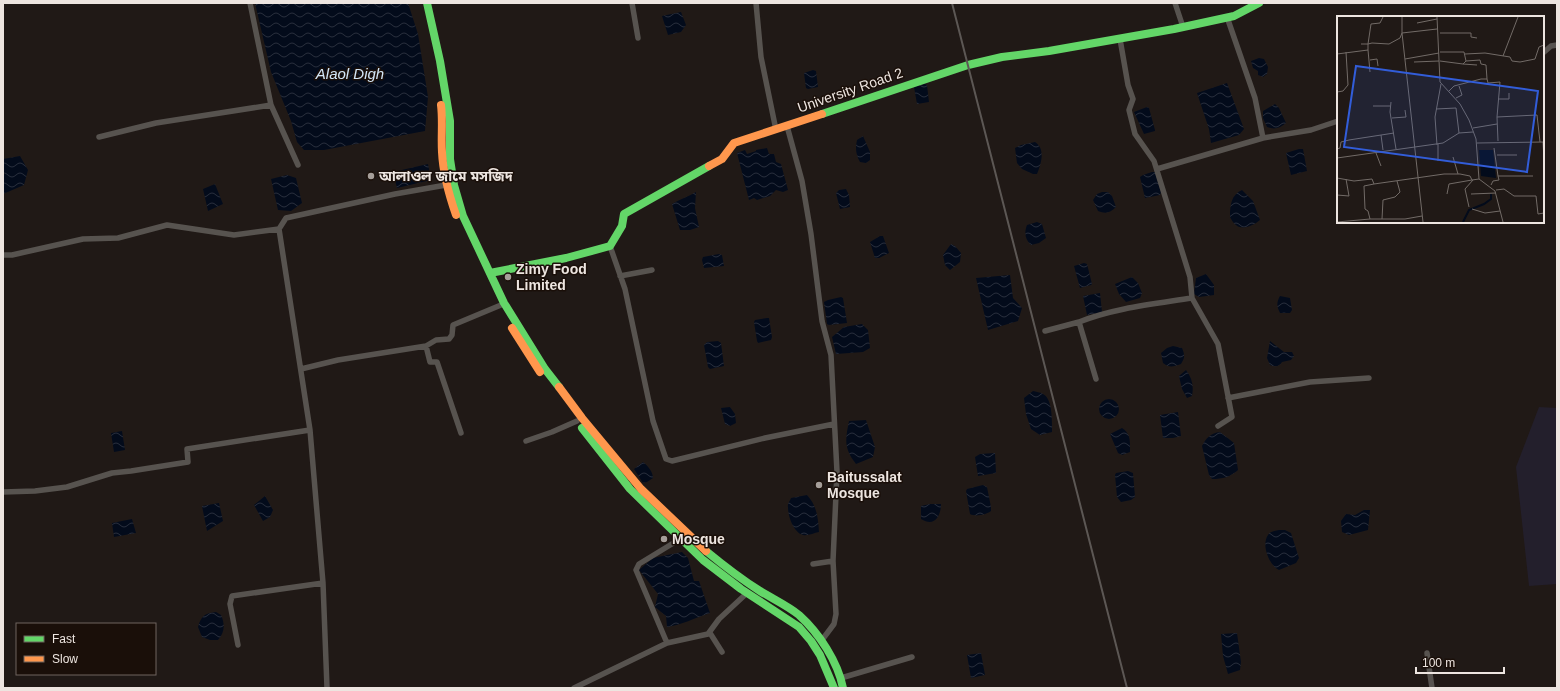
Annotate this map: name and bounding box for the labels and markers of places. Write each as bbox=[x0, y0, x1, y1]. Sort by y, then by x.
place label: আলাওল জামে মসজিদ bbox=[378, 168, 514, 184]
marker: আলাওল জামে মসজিদ bbox=[366, 171, 376, 181]
place label: Zimy Food Limited bbox=[516, 261, 587, 293]
marker: Zimy Food Limited bbox=[503, 272, 513, 282]
place label: Baitussalat Mosque bbox=[827, 469, 902, 501]
marker: Baitussalat Mosque bbox=[814, 480, 824, 490]
place label: Mosque bbox=[672, 531, 725, 547]
marker: Mosque bbox=[659, 534, 669, 544]

